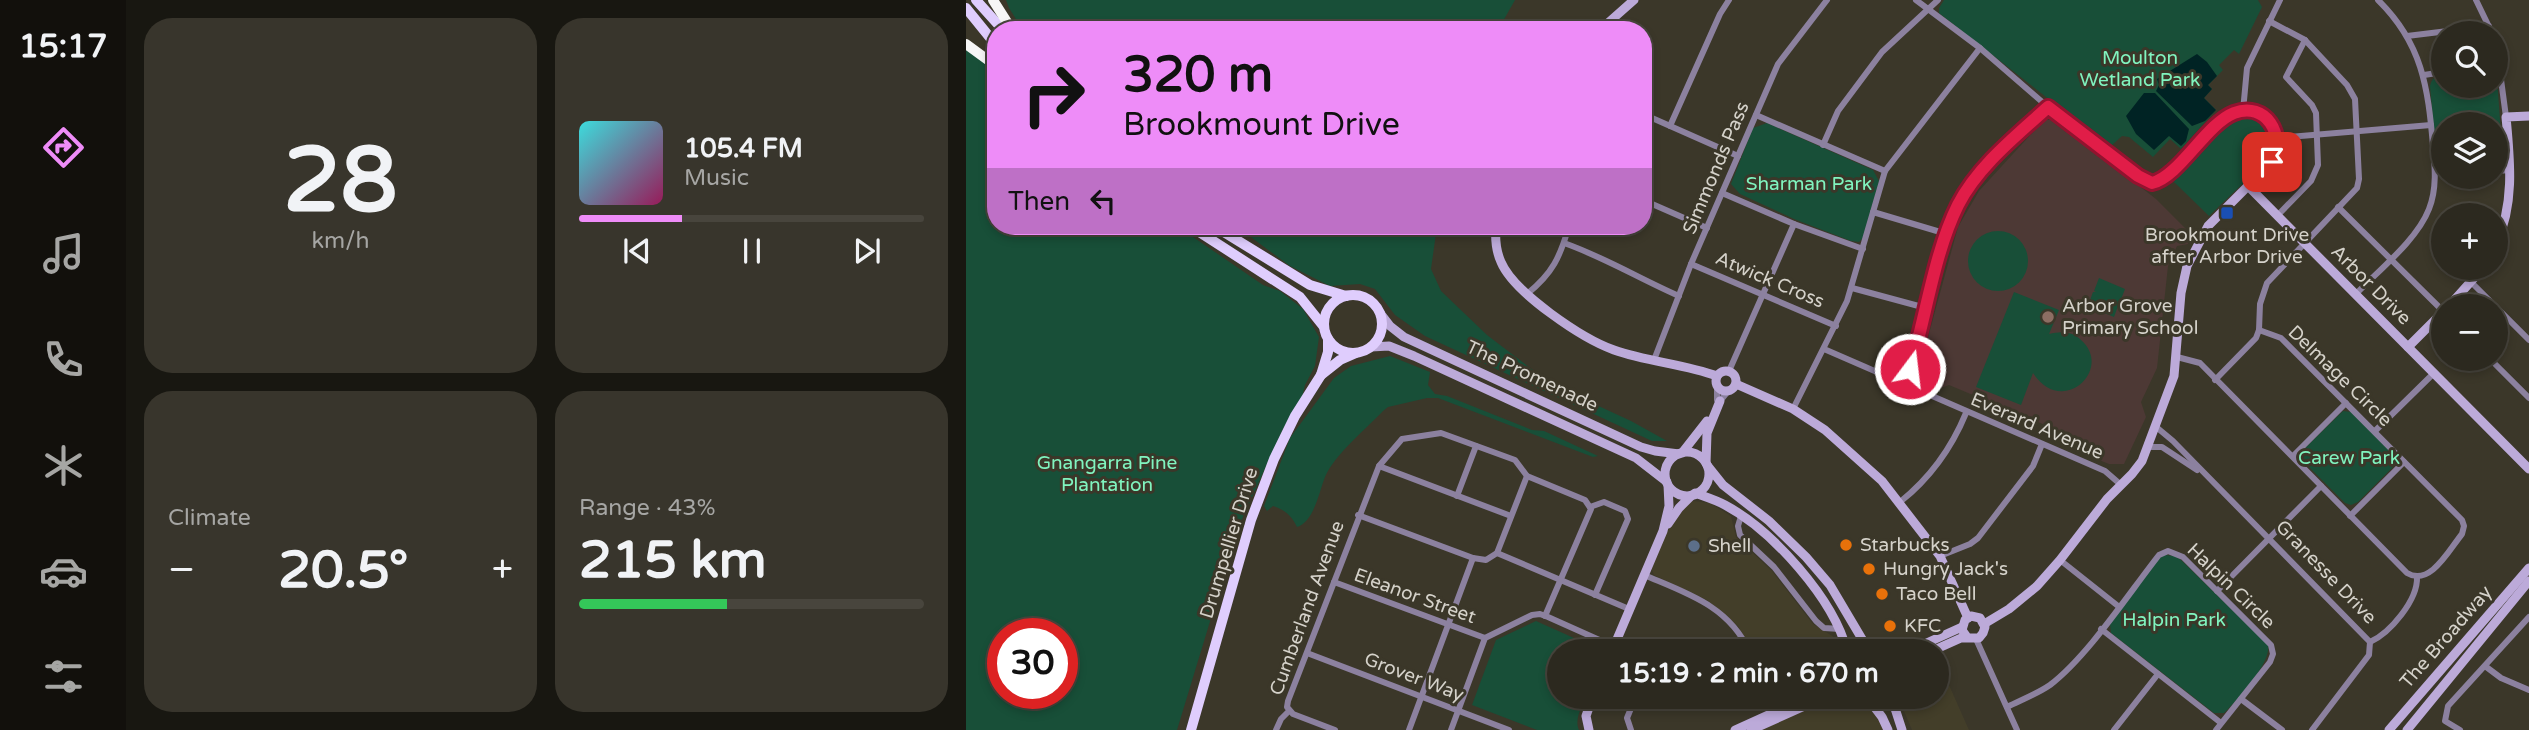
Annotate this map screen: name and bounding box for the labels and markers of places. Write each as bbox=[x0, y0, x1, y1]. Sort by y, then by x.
pin bbox=[2242, 132, 2302, 192]
marker: Brookmount Drive after Arbor Drive bbox=[2219, 205, 2235, 221]
place label: Brookmount Drive after Arbor Drive bbox=[2145, 224, 2309, 268]
place label: Arbor Grove Primary School bbox=[2062, 295, 2198, 339]
marker: Arbor Grove Primary School bbox=[2040, 309, 2056, 325]
place label: Starbucks bbox=[1860, 534, 1950, 556]
place label: Shell bbox=[1708, 535, 1751, 557]
marker: Starbucks bbox=[1838, 537, 1854, 553]
marker: Shell bbox=[1686, 538, 1702, 554]
place label: Hungry Jack's bbox=[1883, 558, 2008, 580]
marker: Hungry Jack's bbox=[1861, 561, 1877, 577]
place label: Taco Bell bbox=[1896, 583, 1977, 605]
marker: Taco Bell bbox=[1874, 586, 1890, 602]
place label: KFC bbox=[1904, 615, 1941, 637]
marker: KFC bbox=[1882, 618, 1898, 634]

